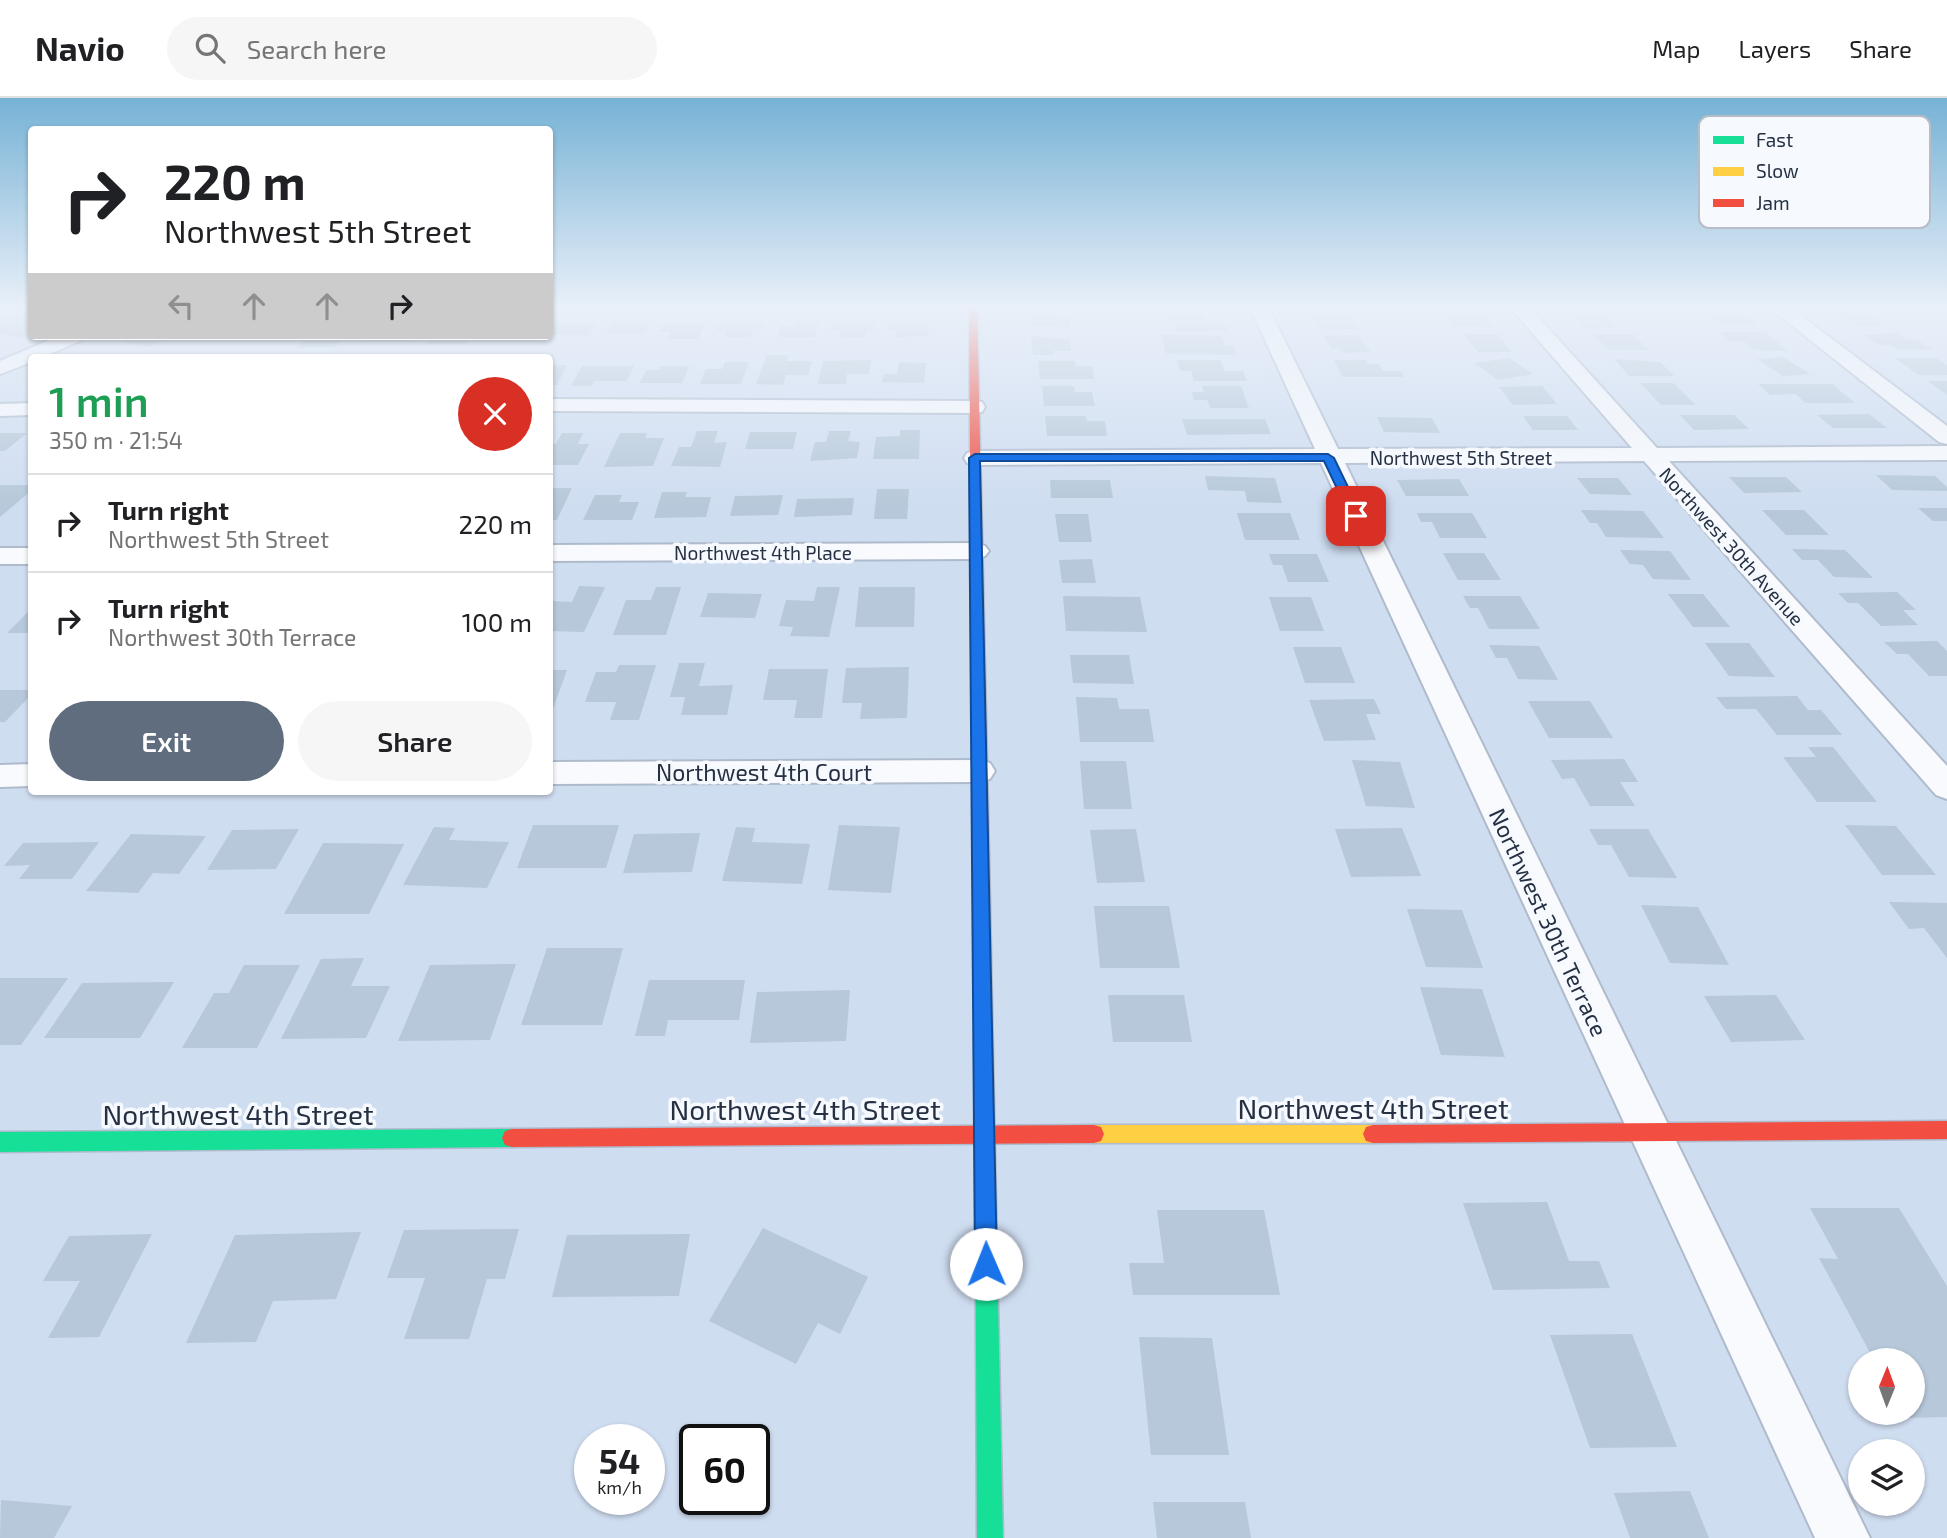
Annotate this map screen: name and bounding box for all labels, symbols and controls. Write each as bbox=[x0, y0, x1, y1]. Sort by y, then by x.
search box bbox=[167, 17, 657, 80]
text: Navio bbox=[35, 28, 125, 68]
icon: search bbox=[191, 29, 229, 67]
text: Search here bbox=[247, 33, 386, 64]
text: Map bbox=[1652, 34, 1700, 63]
text: Layers bbox=[1738, 34, 1811, 63]
text: Share bbox=[1849, 34, 1912, 63]
legend bbox=[1699, 116, 1930, 228]
text: Fast bbox=[1756, 128, 1793, 151]
text: 220 m bbox=[164, 151, 306, 210]
icon: right bbox=[49, 154, 140, 245]
text: Slow bbox=[1756, 159, 1799, 182]
text: Jam bbox=[1756, 191, 1790, 214]
text: Northwest 5th Street bbox=[164, 211, 471, 249]
icon: left bbox=[162, 287, 200, 325]
icon: ahead bbox=[235, 287, 273, 325]
icon: ahead bbox=[308, 287, 346, 325]
icon: right bbox=[381, 287, 419, 325]
text: 1 min bbox=[49, 375, 149, 425]
button: close bbox=[458, 377, 532, 451]
text: 350 m · 21:54 bbox=[49, 426, 183, 454]
street label: Northwest 5th Street bbox=[1370, 446, 1552, 469]
street label: Northwest 30th Avenue bbox=[1655, 462, 1809, 630]
pin bbox=[1326, 486, 1386, 546]
text: Turn right bbox=[108, 494, 229, 525]
icon: arrive bbox=[1337, 497, 1375, 535]
icon: right bbox=[49, 504, 87, 542]
text: 220 m bbox=[459, 508, 532, 539]
text: Northwest 5th Street bbox=[108, 525, 329, 553]
street label: Northwest 4th Place bbox=[674, 541, 852, 564]
text: Turn right bbox=[108, 592, 229, 623]
icon: right bbox=[49, 602, 87, 640]
text: 100 m bbox=[462, 606, 532, 637]
text: Northwest 30th Terrace bbox=[108, 623, 356, 651]
button: Exit bbox=[49, 701, 284, 781]
button: Share bbox=[298, 701, 532, 781]
street label: Northwest 4th Court bbox=[656, 758, 872, 786]
street label: Northwest 30th Terrace bbox=[1484, 803, 1614, 1041]
street label: Northwest 4th Street bbox=[1237, 1091, 1509, 1125]
street label: Northwest 4th Street bbox=[669, 1092, 941, 1126]
street label: Northwest 4th Street bbox=[102, 1097, 374, 1131]
position arrow bbox=[949, 1227, 1023, 1301]
north arrow bbox=[1848, 1348, 1925, 1424]
map controls bbox=[1848, 1348, 1925, 1516]
speed limit sign: 60 bbox=[679, 1424, 770, 1515]
text: 54 bbox=[599, 1439, 640, 1481]
button: layers bbox=[1848, 1439, 1925, 1516]
text: km/h bbox=[597, 1476, 642, 1498]

